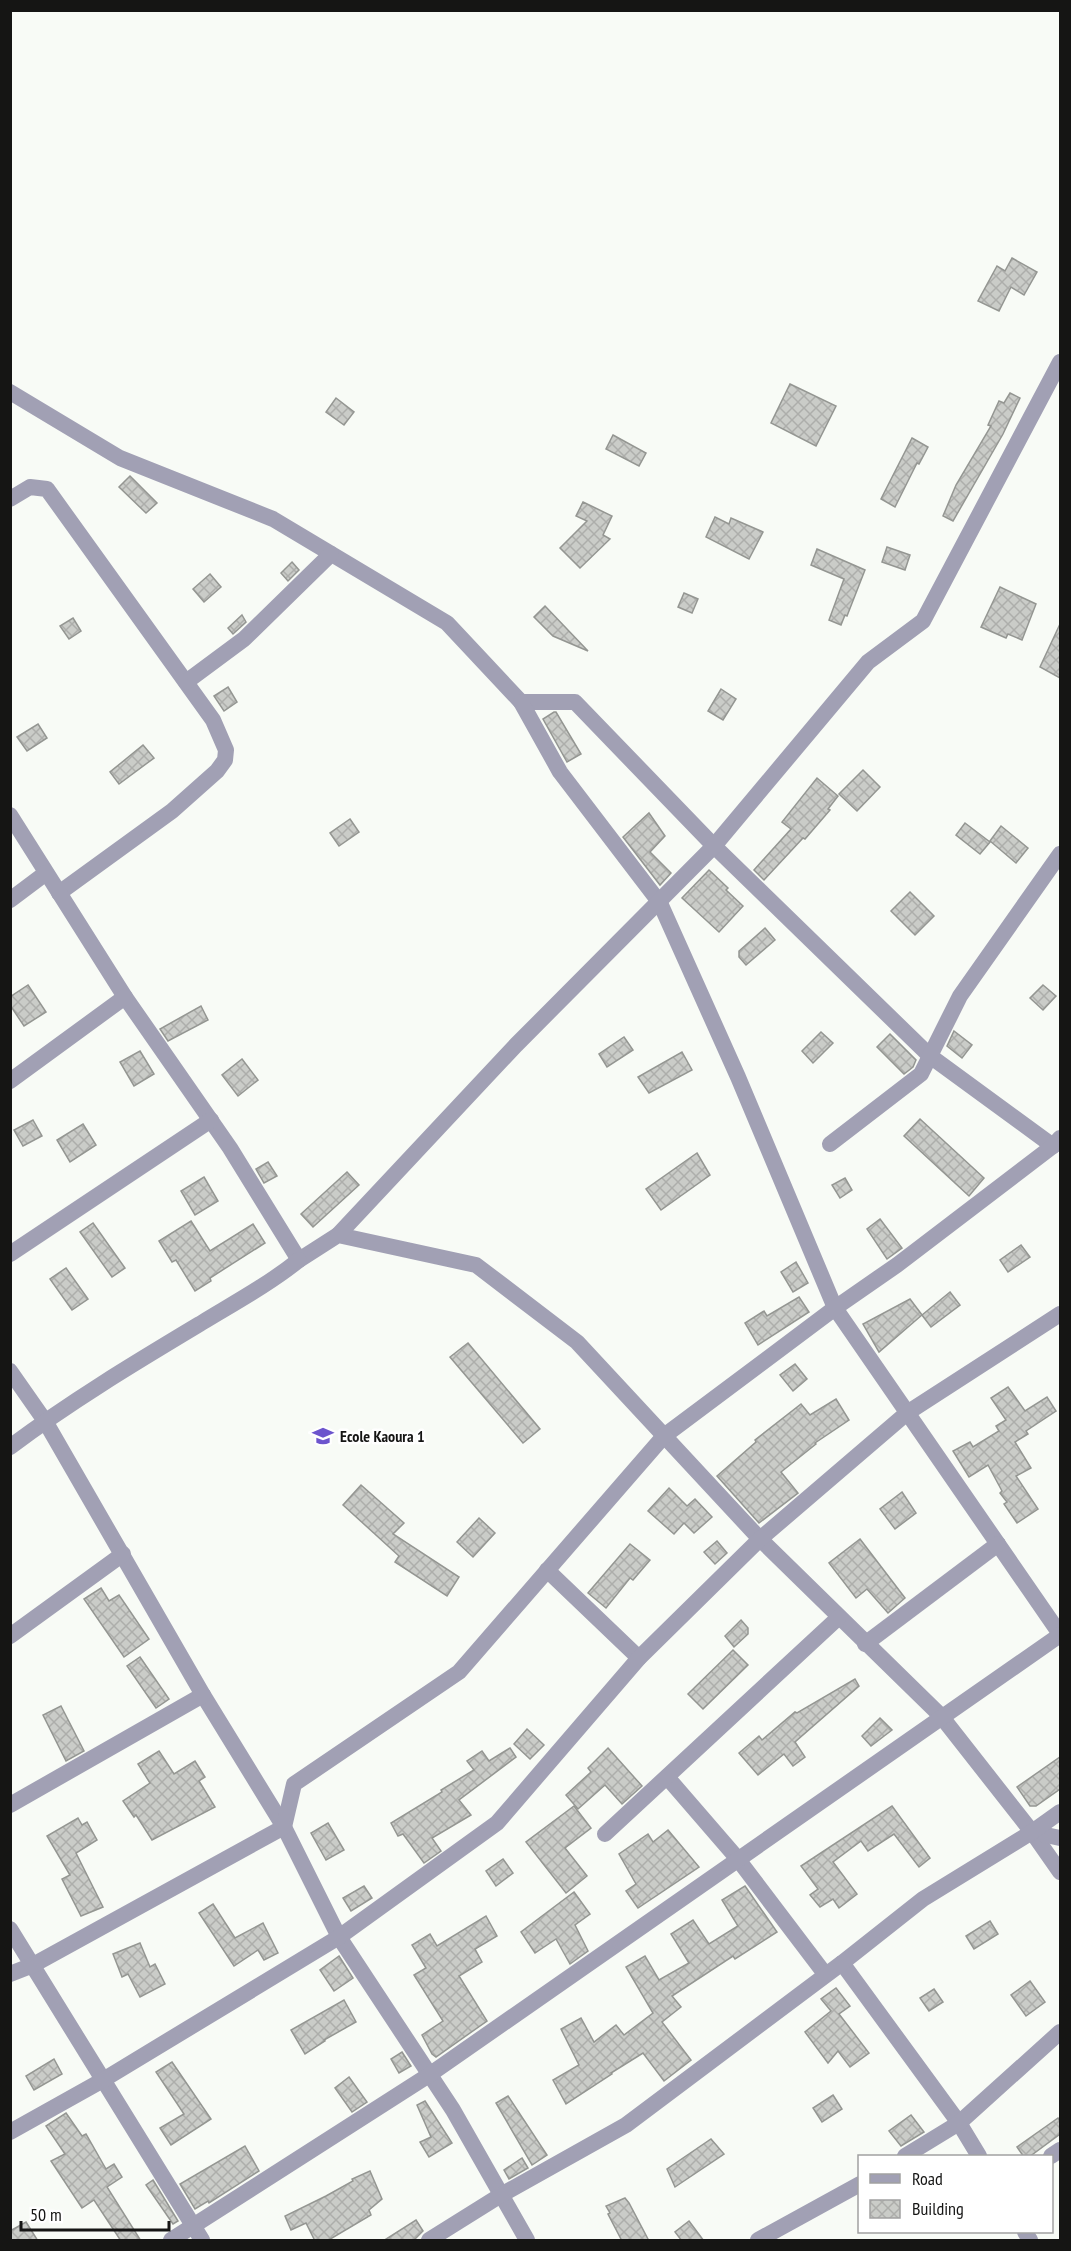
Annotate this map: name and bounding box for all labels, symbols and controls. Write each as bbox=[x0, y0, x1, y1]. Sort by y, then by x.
school or university icon: Ecole Kaoura 1 bbox=[311, 1424, 335, 1448]
place label: Ecole Kaoura 1 bbox=[340, 1426, 425, 1446]
legend bbox=[858, 2155, 1053, 2233]
text: Road bbox=[912, 2167, 943, 2190]
scale bar bbox=[21, 2194, 170, 2232]
text: Building bbox=[912, 2197, 964, 2220]
text: 50 m bbox=[30, 2203, 62, 2226]

